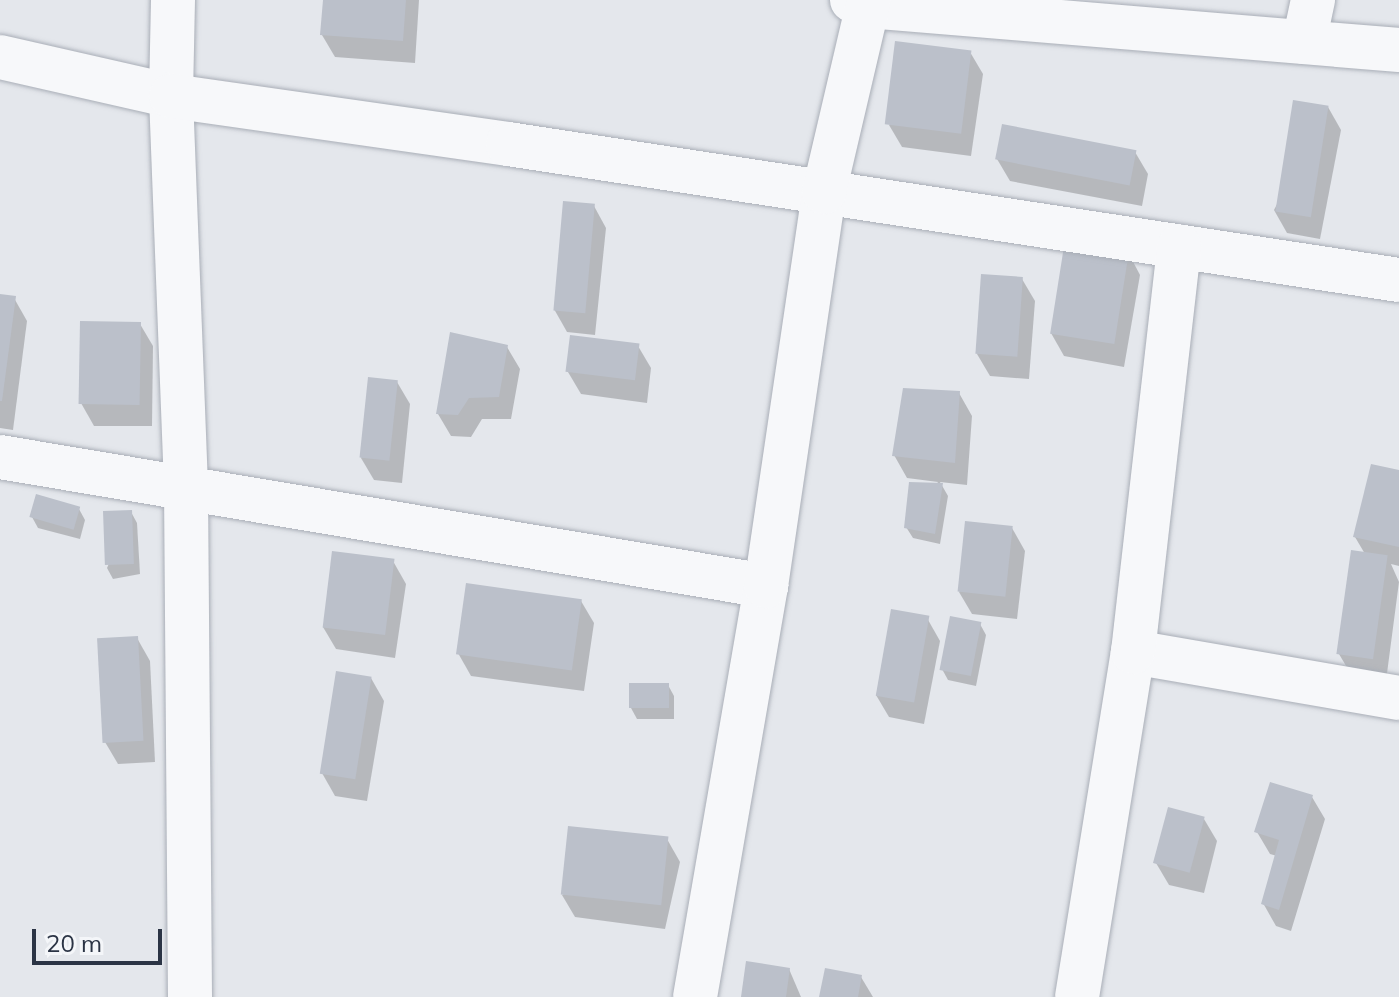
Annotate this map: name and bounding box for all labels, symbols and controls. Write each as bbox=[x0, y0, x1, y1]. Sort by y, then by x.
scale bar bbox=[36, 913, 166, 963]
text: 20 m bbox=[46, 928, 102, 958]

